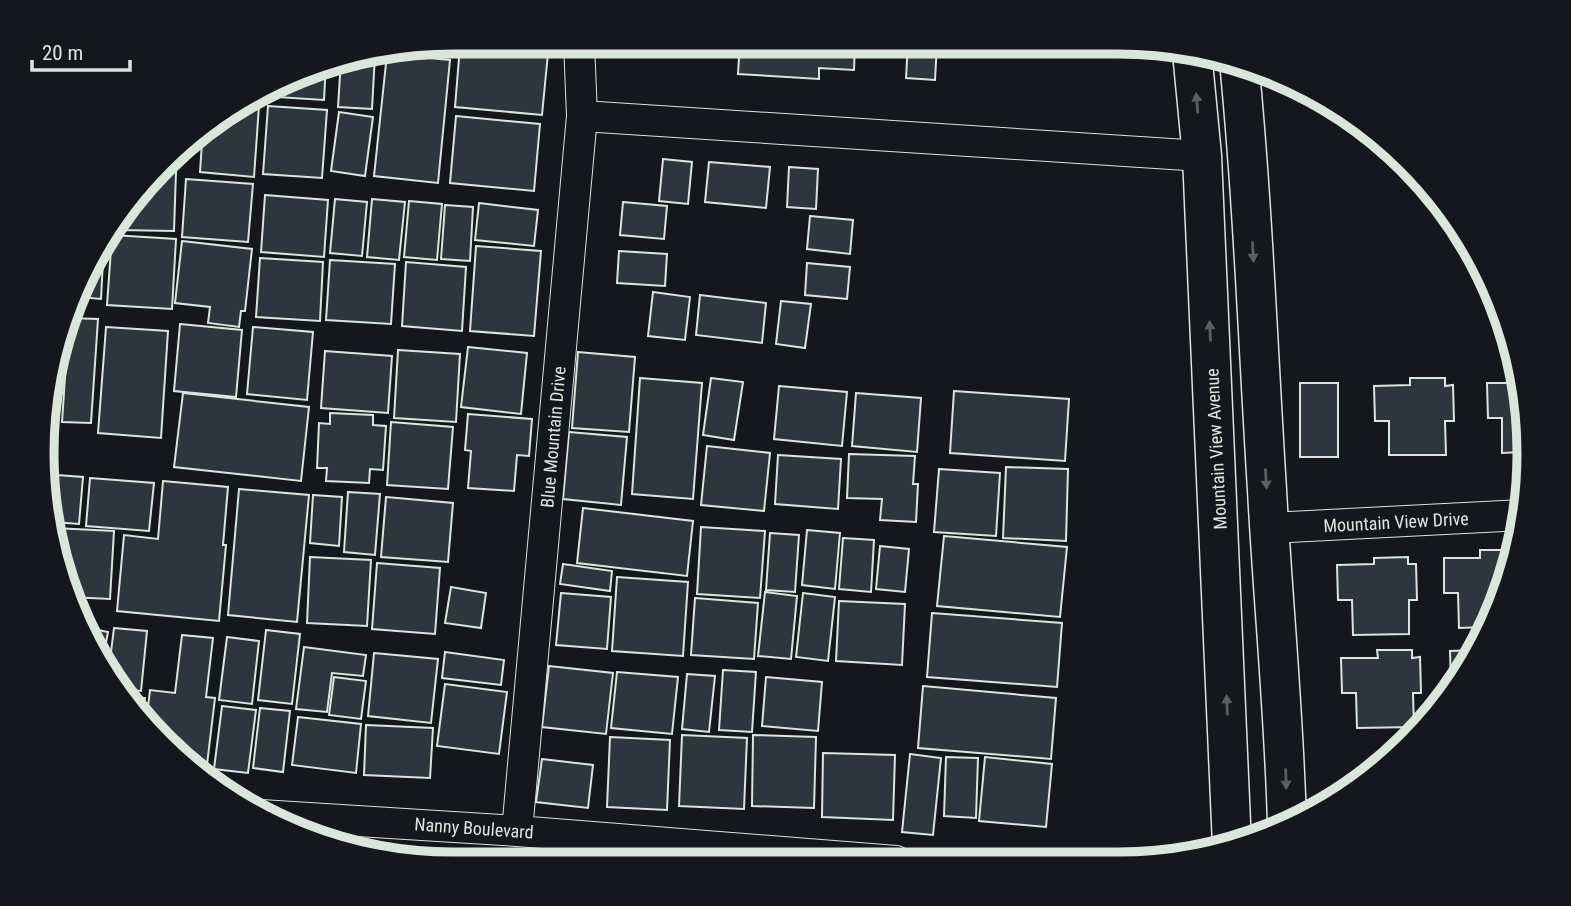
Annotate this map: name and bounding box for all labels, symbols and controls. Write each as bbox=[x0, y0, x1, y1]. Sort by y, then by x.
scale bar bbox=[32, 28, 130, 72]
text: 20 m bbox=[42, 41, 83, 65]
one-way arrow bbox=[1191, 92, 1202, 114]
one-way arrow bbox=[1247, 241, 1258, 263]
one-way arrow bbox=[1204, 319, 1215, 341]
street label: Blue Mountain Drive bbox=[536, 365, 570, 509]
street label: Mountain View Avenue bbox=[1201, 368, 1231, 530]
one-way arrow bbox=[1261, 468, 1272, 490]
street label: Mountain View Drive bbox=[1323, 508, 1469, 536]
one-way arrow bbox=[1222, 693, 1233, 715]
one-way arrow bbox=[1280, 768, 1291, 790]
street label: Nanny Boulevard bbox=[414, 813, 534, 843]

